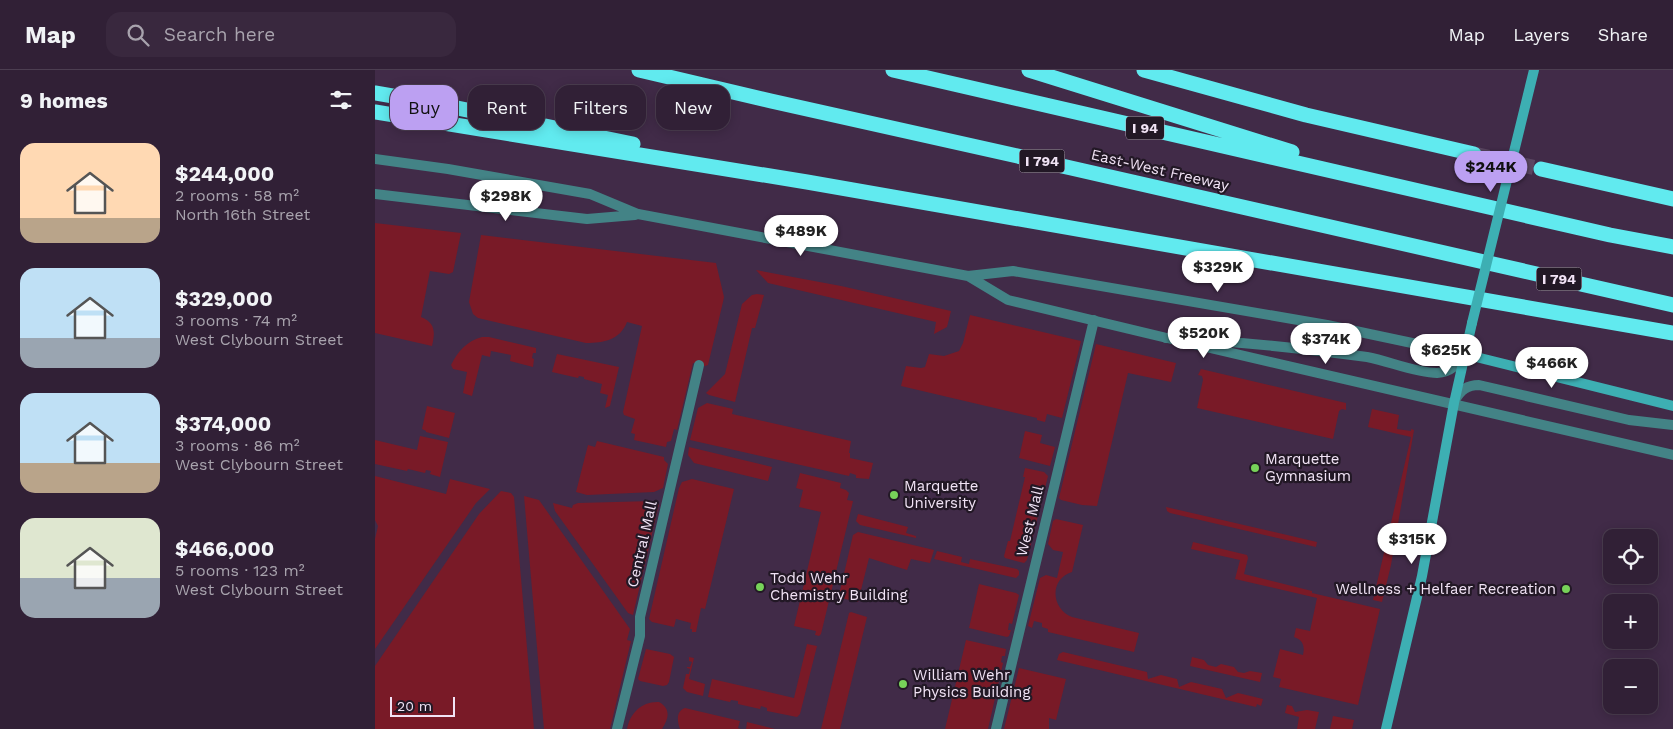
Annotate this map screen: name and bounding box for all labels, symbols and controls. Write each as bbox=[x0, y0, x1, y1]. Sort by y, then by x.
search box bbox=[106, 12, 456, 57]
text: Map bbox=[25, 21, 76, 49]
icon: search bbox=[124, 21, 152, 49]
text: Search here bbox=[164, 23, 275, 46]
text: Map bbox=[1448, 24, 1485, 45]
text: Layers bbox=[1513, 24, 1570, 45]
text: Share bbox=[1598, 24, 1648, 45]
chip: Buy bbox=[390, 85, 458, 130]
chip: Rent bbox=[468, 85, 545, 130]
chip: Filters bbox=[555, 85, 646, 130]
chip: New bbox=[656, 85, 730, 130]
icon: filters bbox=[327, 86, 355, 114]
text: 9 homes bbox=[20, 88, 108, 113]
road number: I 94 bbox=[1126, 116, 1164, 140]
street label: East-West Freeway bbox=[1089, 145, 1231, 195]
road number: I 794 bbox=[1019, 150, 1065, 172]
pin: $244K bbox=[1456, 150, 1526, 193]
text: $244K bbox=[1465, 157, 1517, 176]
text: $244,000 bbox=[175, 161, 274, 186]
icon: home bbox=[60, 163, 120, 223]
pin: $298K bbox=[471, 180, 541, 222]
text: 2 rooms · 58 m² bbox=[175, 186, 299, 205]
text: $298K bbox=[481, 186, 531, 205]
text: North 16th Street bbox=[175, 205, 310, 224]
pin: $489K bbox=[766, 214, 836, 257]
text: $489K bbox=[775, 221, 827, 240]
pin: $329K bbox=[1183, 250, 1253, 293]
text: $329K bbox=[1193, 257, 1243, 276]
road number: I 794 bbox=[1537, 268, 1581, 290]
text: $329,000 bbox=[175, 286, 273, 311]
icon: home bbox=[60, 288, 120, 348]
text: 3 rooms · 74 m² bbox=[175, 311, 297, 330]
pin: $520K bbox=[1169, 316, 1239, 359]
pin: $374K bbox=[1291, 322, 1361, 365]
text: $520K bbox=[1179, 323, 1229, 342]
text: $374K bbox=[1301, 329, 1351, 348]
text: West Clybourn Street bbox=[175, 330, 343, 349]
pin: $625K bbox=[1411, 334, 1481, 376]
text: $625K bbox=[1421, 340, 1471, 359]
pin: $466K bbox=[1517, 346, 1587, 389]
text: $466K bbox=[1526, 353, 1578, 372]
text: $374,000 bbox=[175, 411, 271, 436]
icon: home bbox=[60, 413, 120, 473]
text: 3 rooms · 86 m² bbox=[175, 436, 300, 455]
place label: Marquette Gymnasium bbox=[1265, 450, 1351, 485]
text: West Clybourn Street bbox=[175, 455, 343, 474]
marker: Marquette Gymnasium bbox=[1249, 462, 1261, 474]
place label: Marquette University bbox=[904, 477, 978, 512]
street label: West Mall bbox=[1013, 483, 1048, 558]
marker: Marquette University bbox=[888, 489, 900, 501]
street label: Central Mall bbox=[623, 499, 661, 589]
pin: $315K bbox=[1377, 522, 1447, 565]
text: $315K bbox=[1388, 529, 1436, 548]
map controls bbox=[1603, 529, 1658, 714]
button: locate bbox=[1603, 529, 1658, 584]
text: $466,000 bbox=[175, 536, 274, 561]
icon: home bbox=[60, 538, 120, 598]
text: 5 rooms · 123 m² bbox=[175, 561, 305, 580]
place label: Todd Wehr Chemistry Building bbox=[770, 569, 908, 604]
text: West Clybourn Street bbox=[175, 580, 343, 599]
place label: Wellness + Helfaer Recreation bbox=[1336, 580, 1556, 598]
marker: Todd Wehr Chemistry Building bbox=[754, 581, 766, 593]
marker: Wellness + Helfaer Recreation bbox=[1560, 583, 1572, 595]
button: + bbox=[1603, 594, 1658, 649]
button: − bbox=[1603, 659, 1658, 714]
place label: William Wehr Physics Building bbox=[913, 666, 1030, 701]
marker: William Wehr Physics Building bbox=[897, 678, 909, 690]
scale bar bbox=[390, 694, 455, 717]
text: 20 m bbox=[397, 698, 432, 714]

